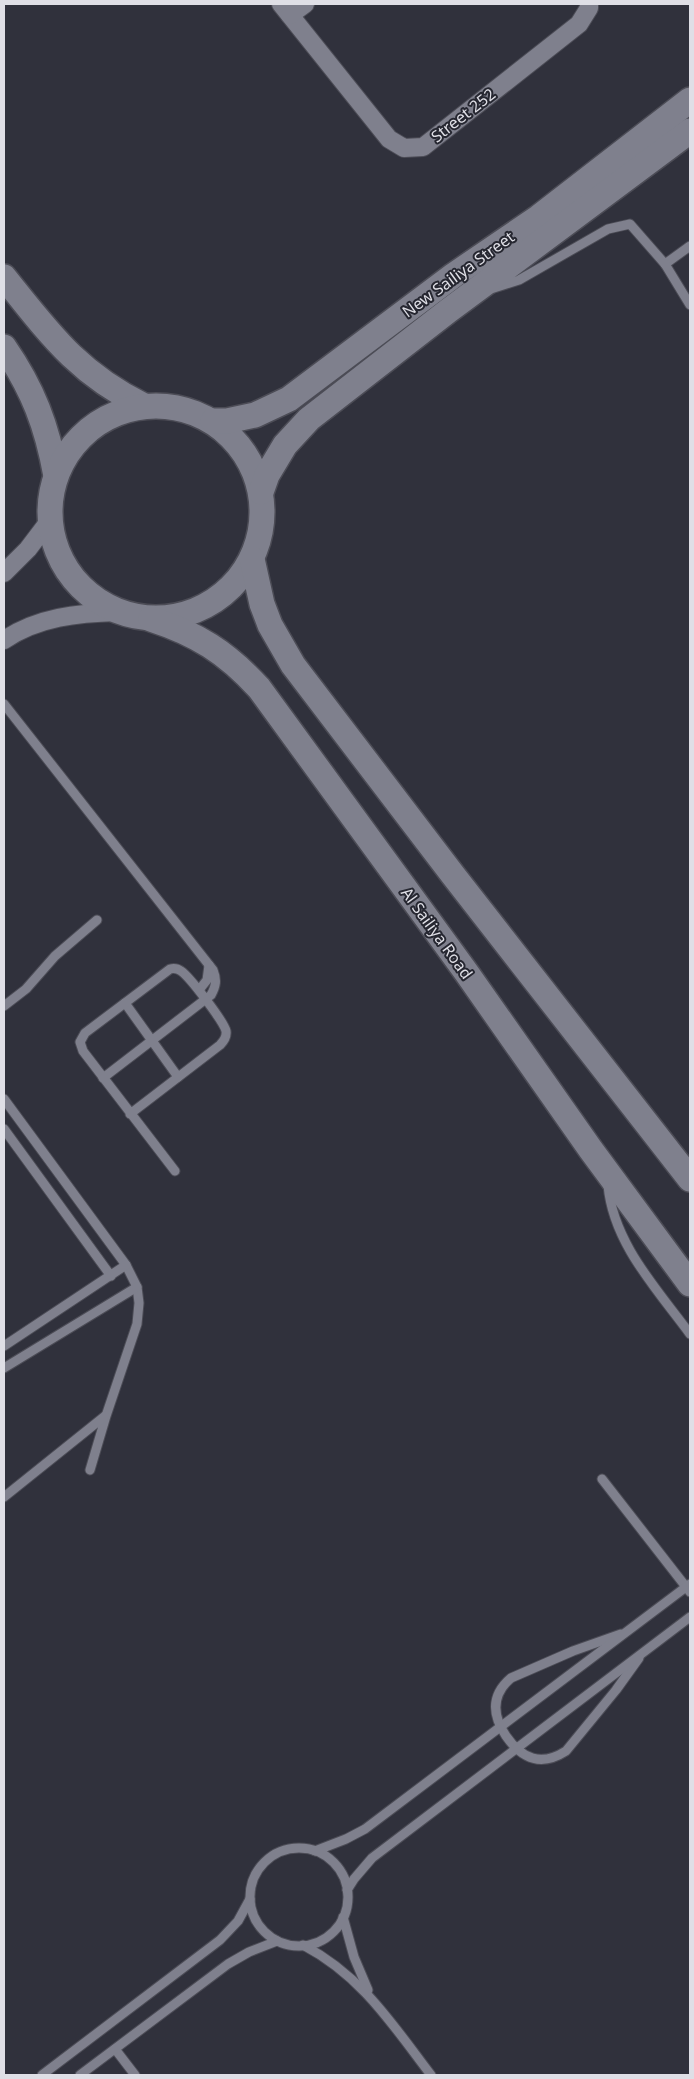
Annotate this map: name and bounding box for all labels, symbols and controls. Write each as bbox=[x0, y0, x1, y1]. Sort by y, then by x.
street label: Street 252 bbox=[426, 83, 500, 147]
street label: New Sailiya Street bbox=[397, 226, 519, 322]
street label: Al Sailiya Road bbox=[396, 883, 478, 983]

